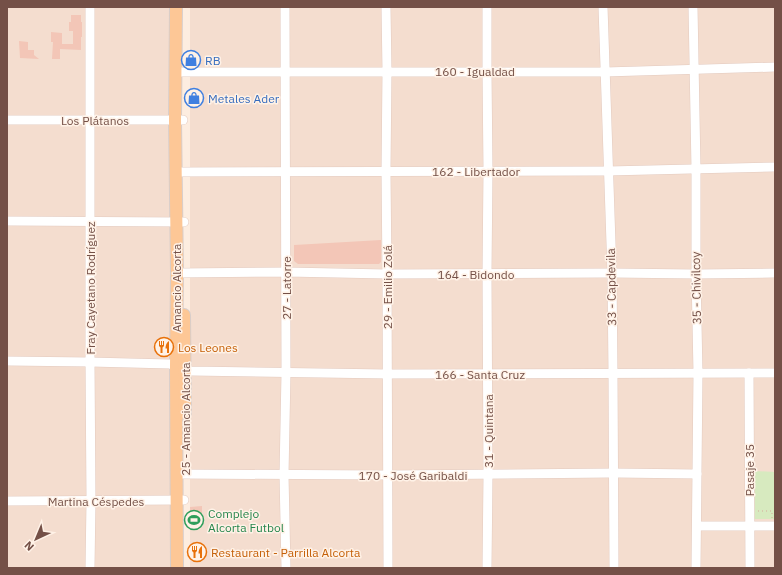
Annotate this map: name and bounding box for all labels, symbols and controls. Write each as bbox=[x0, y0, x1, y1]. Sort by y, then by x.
shop icon: RB bbox=[180, 49, 202, 71]
place label: RB bbox=[205, 53, 221, 68]
street label: 160 - Igualdad bbox=[435, 64, 515, 79]
shop icon: Metales Ader bbox=[183, 87, 205, 109]
place label: Metales Ader bbox=[208, 91, 280, 106]
street label: Los Plátanos bbox=[61, 113, 129, 128]
street label: 162 - Libertador bbox=[432, 164, 520, 179]
street label: Fray Cayetano Rodríguez bbox=[83, 221, 98, 355]
street label: Amancio Alcorta bbox=[169, 243, 184, 332]
street label: 29 - Emilio Zolá bbox=[380, 244, 395, 329]
street label: 33 - Capdevila bbox=[603, 247, 619, 326]
street label: 35 - Chivilcoy bbox=[688, 251, 704, 325]
street label: 27 - Latorre bbox=[279, 256, 294, 320]
street label: 164 - Bidondo bbox=[437, 267, 515, 282]
restaurant icon: Los Leones bbox=[153, 336, 175, 358]
place label: Los Leones bbox=[178, 340, 238, 355]
street label: 25 - Amancio Alcorta bbox=[178, 362, 193, 476]
street label: 166 - Santa Cruz bbox=[435, 367, 525, 382]
street label: 31 - Quintana bbox=[481, 393, 496, 468]
street label: Pasaje 35 bbox=[742, 444, 757, 496]
street label: 170 - José Garibaldi bbox=[359, 468, 467, 483]
street label: Martina Céspedes bbox=[48, 494, 145, 509]
place label: Complejo Alcorta Futbol bbox=[208, 506, 284, 535]
sports icon: Complejo Alcorta Futbol bbox=[183, 509, 205, 531]
north arrow bbox=[16, 519, 56, 559]
text: N bbox=[21, 538, 37, 554]
restaurant icon: Restaurant - Parrilla Alcorta bbox=[186, 541, 208, 563]
place label: Restaurant - Parrilla Alcorta bbox=[211, 545, 361, 560]

